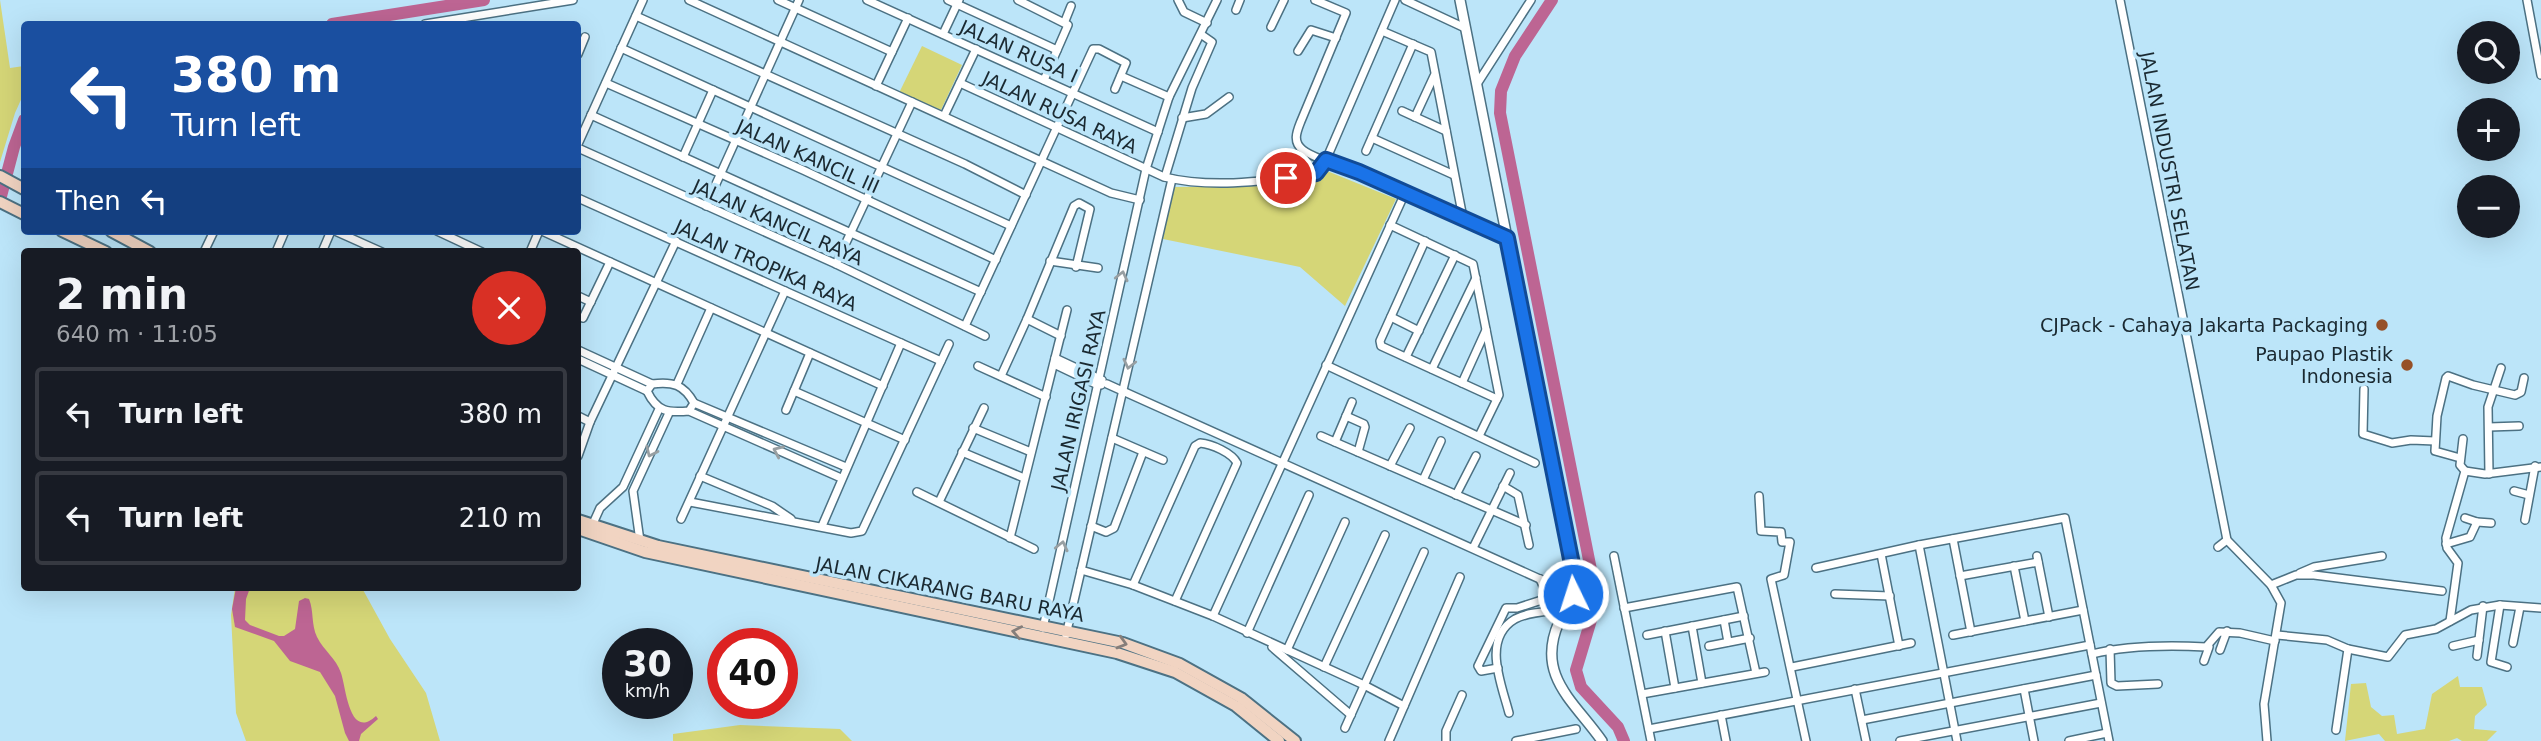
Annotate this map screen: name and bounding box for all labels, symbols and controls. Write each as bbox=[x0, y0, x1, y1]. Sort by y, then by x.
street label: JALAN RUSA I bbox=[956, 15, 1081, 87]
map controls bbox=[2457, 21, 2520, 238]
button: search bbox=[2457, 21, 2520, 84]
text: 380 m bbox=[171, 47, 341, 104]
street label: JALAN INDUSTRI SELATAN bbox=[2136, 48, 2204, 293]
icon: left bbox=[56, 49, 147, 140]
street label: JALAN RUSA RAYA bbox=[978, 66, 1141, 158]
button: + bbox=[2457, 98, 2520, 161]
text: Turn left bbox=[171, 106, 301, 144]
street label: JALAN KANCIL III bbox=[732, 114, 883, 197]
pin bbox=[1256, 148, 1316, 208]
icon: arrive bbox=[1267, 159, 1305, 197]
street label: JALAN KANCIL RAYA bbox=[688, 174, 867, 270]
button: − bbox=[2457, 175, 2520, 238]
icon: left bbox=[135, 182, 173, 220]
text: Then bbox=[56, 186, 121, 216]
street label: JALAN TROPIKA RAYA bbox=[670, 214, 861, 315]
text: 2 min bbox=[56, 270, 188, 319]
one-way arrow bbox=[1114, 270, 1129, 282]
button: close bbox=[472, 271, 546, 345]
street label: JALAN IRIGASI RAYA bbox=[1046, 307, 1110, 494]
place label: CJPack - Cahaya Jakarta Packaging bbox=[2040, 314, 2368, 336]
marker: CJPack - Cahaya Jakarta Packaging bbox=[2374, 317, 2390, 333]
text: 640 m · 11:05 bbox=[56, 321, 218, 347]
place label: Paupao Plastik Indonesia bbox=[2255, 343, 2393, 387]
marker: Paupao Plastik Indonesia bbox=[2399, 357, 2415, 373]
one-way arrow bbox=[1122, 358, 1137, 370]
icon: left bbox=[60, 395, 98, 433]
text: Turn left bbox=[119, 399, 243, 429]
text: 380 m bbox=[459, 399, 542, 429]
one-way arrow bbox=[645, 445, 659, 457]
one-way arrow bbox=[773, 445, 785, 459]
icon: left bbox=[60, 499, 98, 537]
text: Turn left bbox=[119, 503, 243, 533]
text: 210 m bbox=[459, 503, 542, 533]
one-way arrow bbox=[1053, 540, 1068, 552]
street label: JALAN CIKARANG BARU RAYA bbox=[813, 552, 1086, 626]
position arrow bbox=[1536, 557, 1610, 631]
one-way arrow bbox=[1011, 625, 1023, 640]
speed limit sign: 40 bbox=[707, 628, 798, 719]
one-way arrow bbox=[1115, 635, 1127, 650]
text: 30 bbox=[623, 644, 672, 684]
text: km/h bbox=[625, 680, 670, 701]

